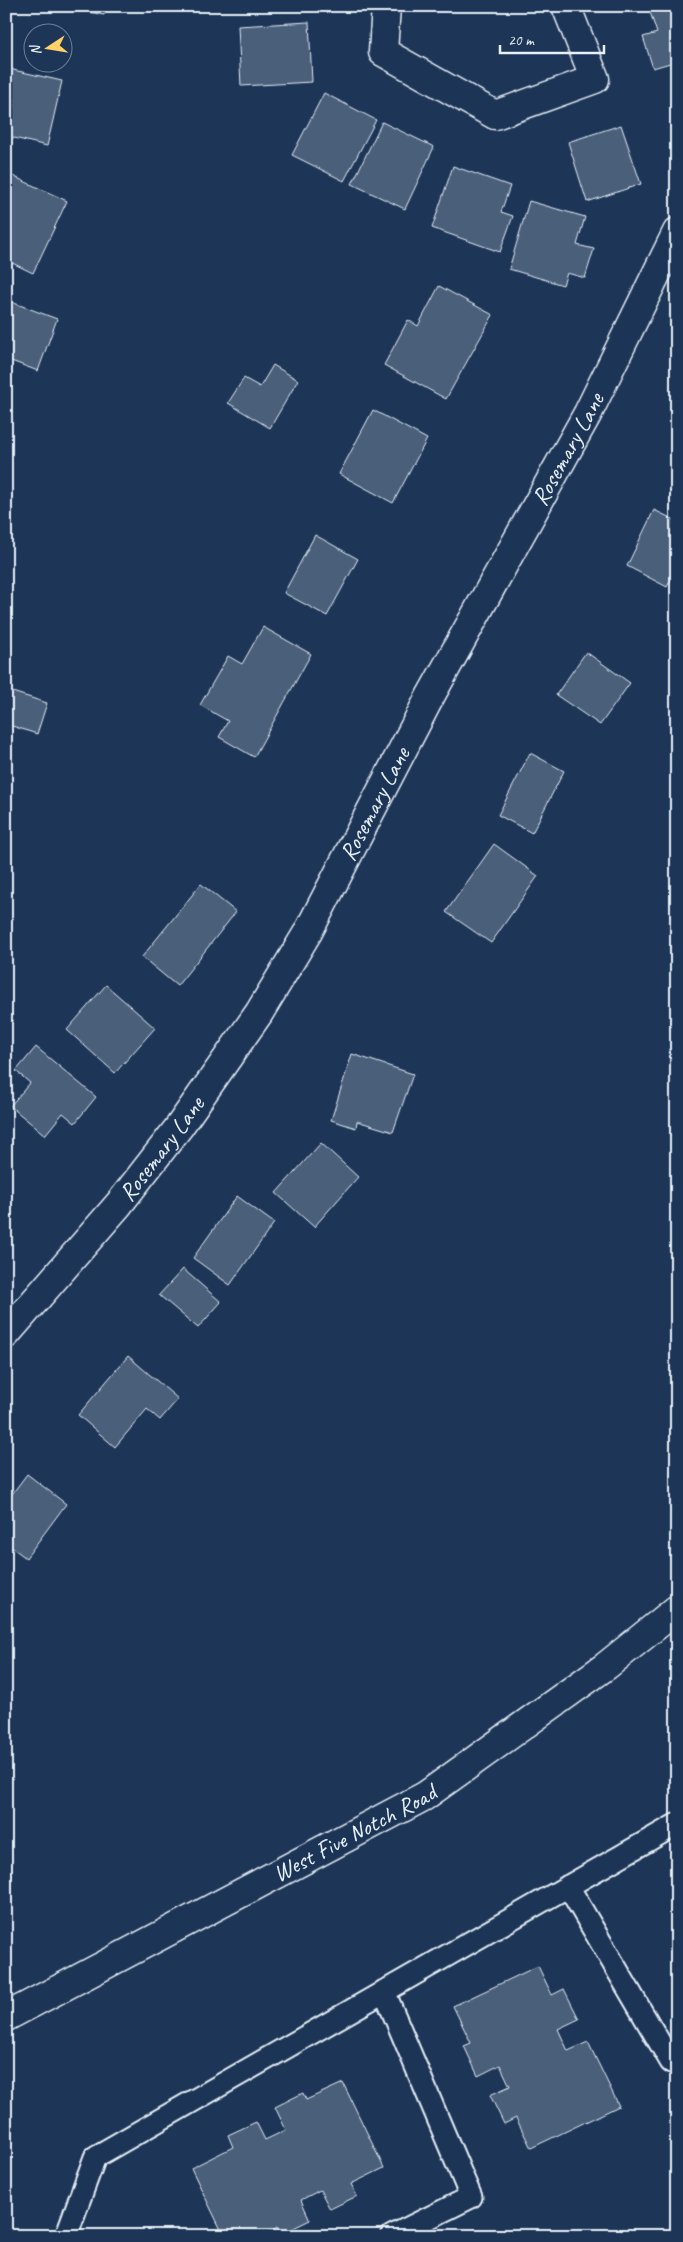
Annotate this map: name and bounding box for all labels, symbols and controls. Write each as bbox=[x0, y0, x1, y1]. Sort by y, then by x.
north arrow bbox=[22, 22, 72, 72]
scale bar bbox=[500, 22, 604, 54]
text: 20 m bbox=[508, 31, 535, 50]
text: N bbox=[26, 42, 45, 57]
street label: Rosemary Lane bbox=[525, 386, 611, 511]
street label: Rosemary Lane bbox=[333, 740, 417, 866]
street label: Rosemary Lane bbox=[112, 1089, 212, 1207]
street label: West Five Notch Road bbox=[268, 1776, 445, 1888]

